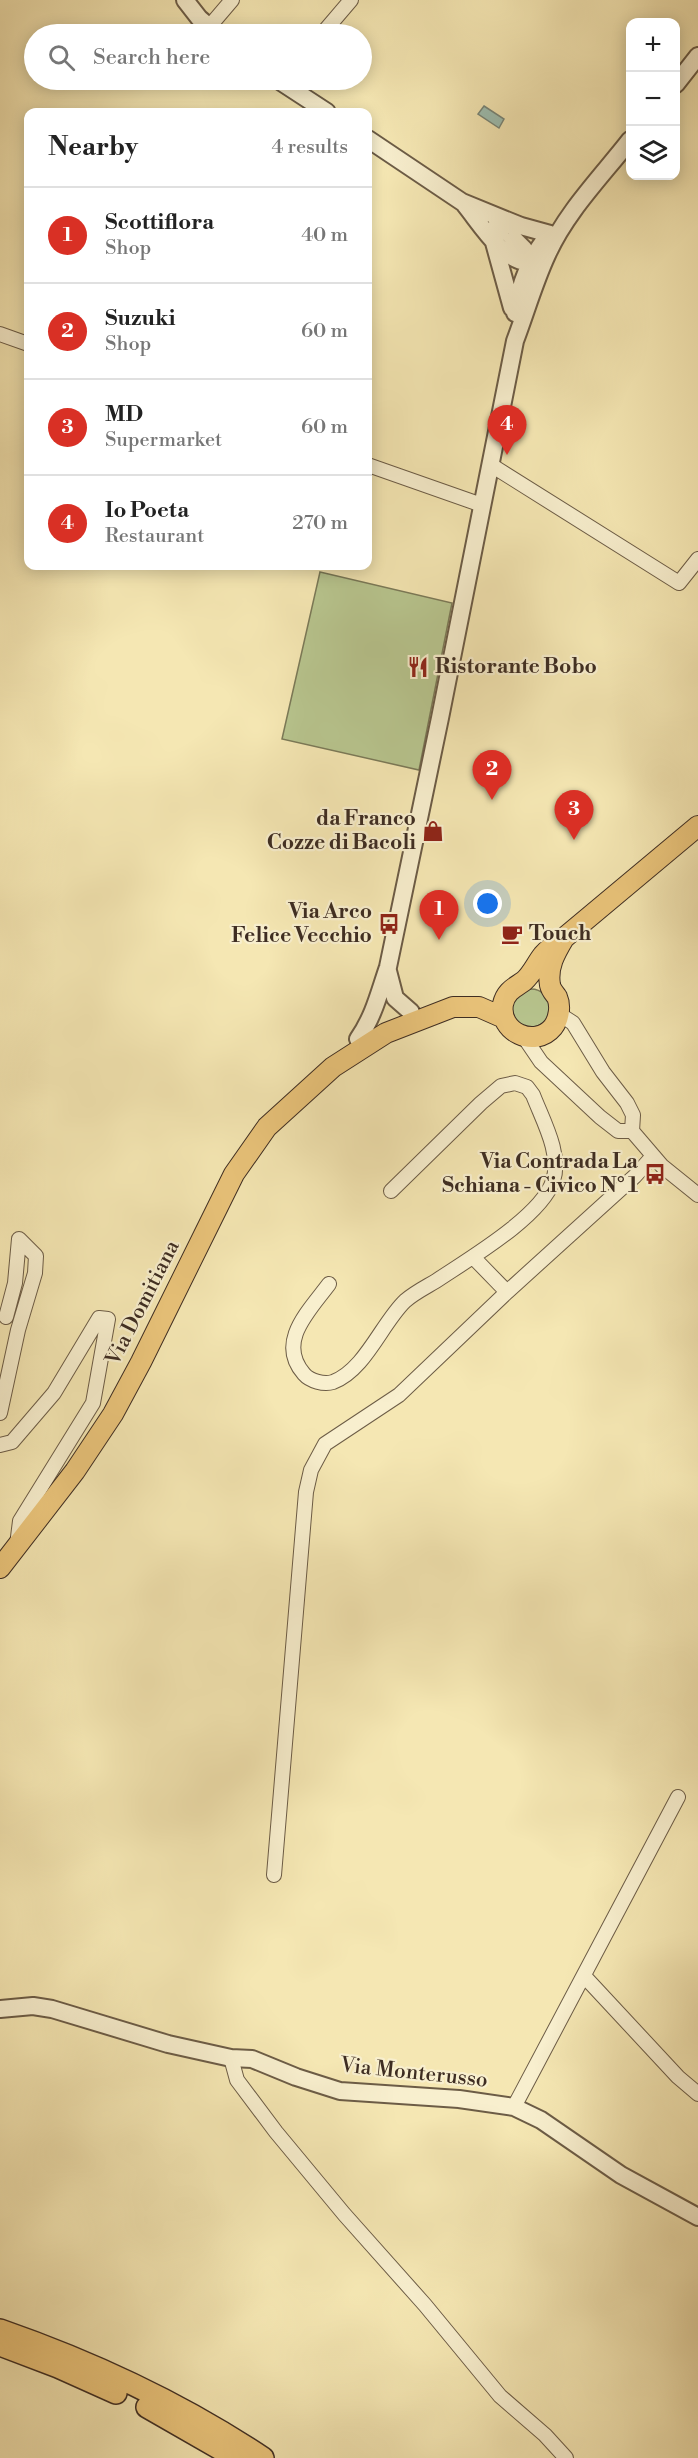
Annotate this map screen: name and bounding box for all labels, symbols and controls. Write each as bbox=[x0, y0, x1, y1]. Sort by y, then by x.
map controls bbox=[626, 18, 680, 180]
button: + bbox=[626, 18, 680, 72]
search box bbox=[24, 24, 372, 90]
icon: search bbox=[45, 41, 78, 74]
text: Search here bbox=[93, 44, 210, 71]
button: − bbox=[626, 72, 680, 126]
button: layers bbox=[626, 126, 680, 180]
text: Nearby bbox=[48, 131, 138, 163]
text: 4 results bbox=[271, 135, 348, 160]
text: Scottiflora bbox=[105, 209, 214, 236]
text: 1 bbox=[63, 223, 72, 248]
text: 40 m bbox=[301, 223, 348, 248]
text: Shop bbox=[105, 236, 151, 261]
text: Suzuki bbox=[105, 305, 176, 332]
text: 2 bbox=[61, 319, 74, 344]
text: 60 m bbox=[301, 319, 348, 344]
text: Shop bbox=[105, 332, 151, 357]
text: MD bbox=[105, 401, 143, 428]
pin: 4 bbox=[488, 406, 526, 455]
text: 3 bbox=[61, 415, 74, 440]
text: 60 m bbox=[301, 415, 348, 440]
text: Supermarket bbox=[105, 428, 222, 453]
text: Io Poeta bbox=[105, 497, 189, 524]
text: 4 bbox=[61, 511, 74, 536]
text: 270 m bbox=[292, 511, 348, 536]
text: Restaurant bbox=[105, 524, 204, 549]
place label: Ristorante Bobo bbox=[435, 654, 597, 680]
restaurant icon: Ristorante Bobo bbox=[406, 655, 430, 679]
pin: 2 bbox=[472, 750, 512, 800]
pin: 3 bbox=[554, 790, 594, 840]
place label: da Franco Cozze di Bacoli bbox=[267, 806, 416, 856]
shop icon: da Franco Cozze di Bacoli bbox=[421, 819, 445, 843]
your location bbox=[473, 889, 502, 918]
pin: 1 bbox=[420, 890, 458, 940]
place label: Via Arco Felice Vecchio bbox=[231, 899, 372, 949]
bus stop icon: Via Arco Felice Vecchio bbox=[377, 912, 401, 936]
place label: Touch bbox=[529, 921, 591, 947]
cafe icon: Touch bbox=[500, 922, 524, 946]
place label: Via Contrada La Schiana - Civico N° 1 bbox=[442, 1149, 639, 1199]
bus stop icon: Via Contrada La Schiana - Civico N° 1 bbox=[643, 1162, 667, 1186]
street label: Via Domitiana bbox=[100, 1236, 186, 1371]
street label: Via Monterusso bbox=[338, 2052, 489, 2094]

